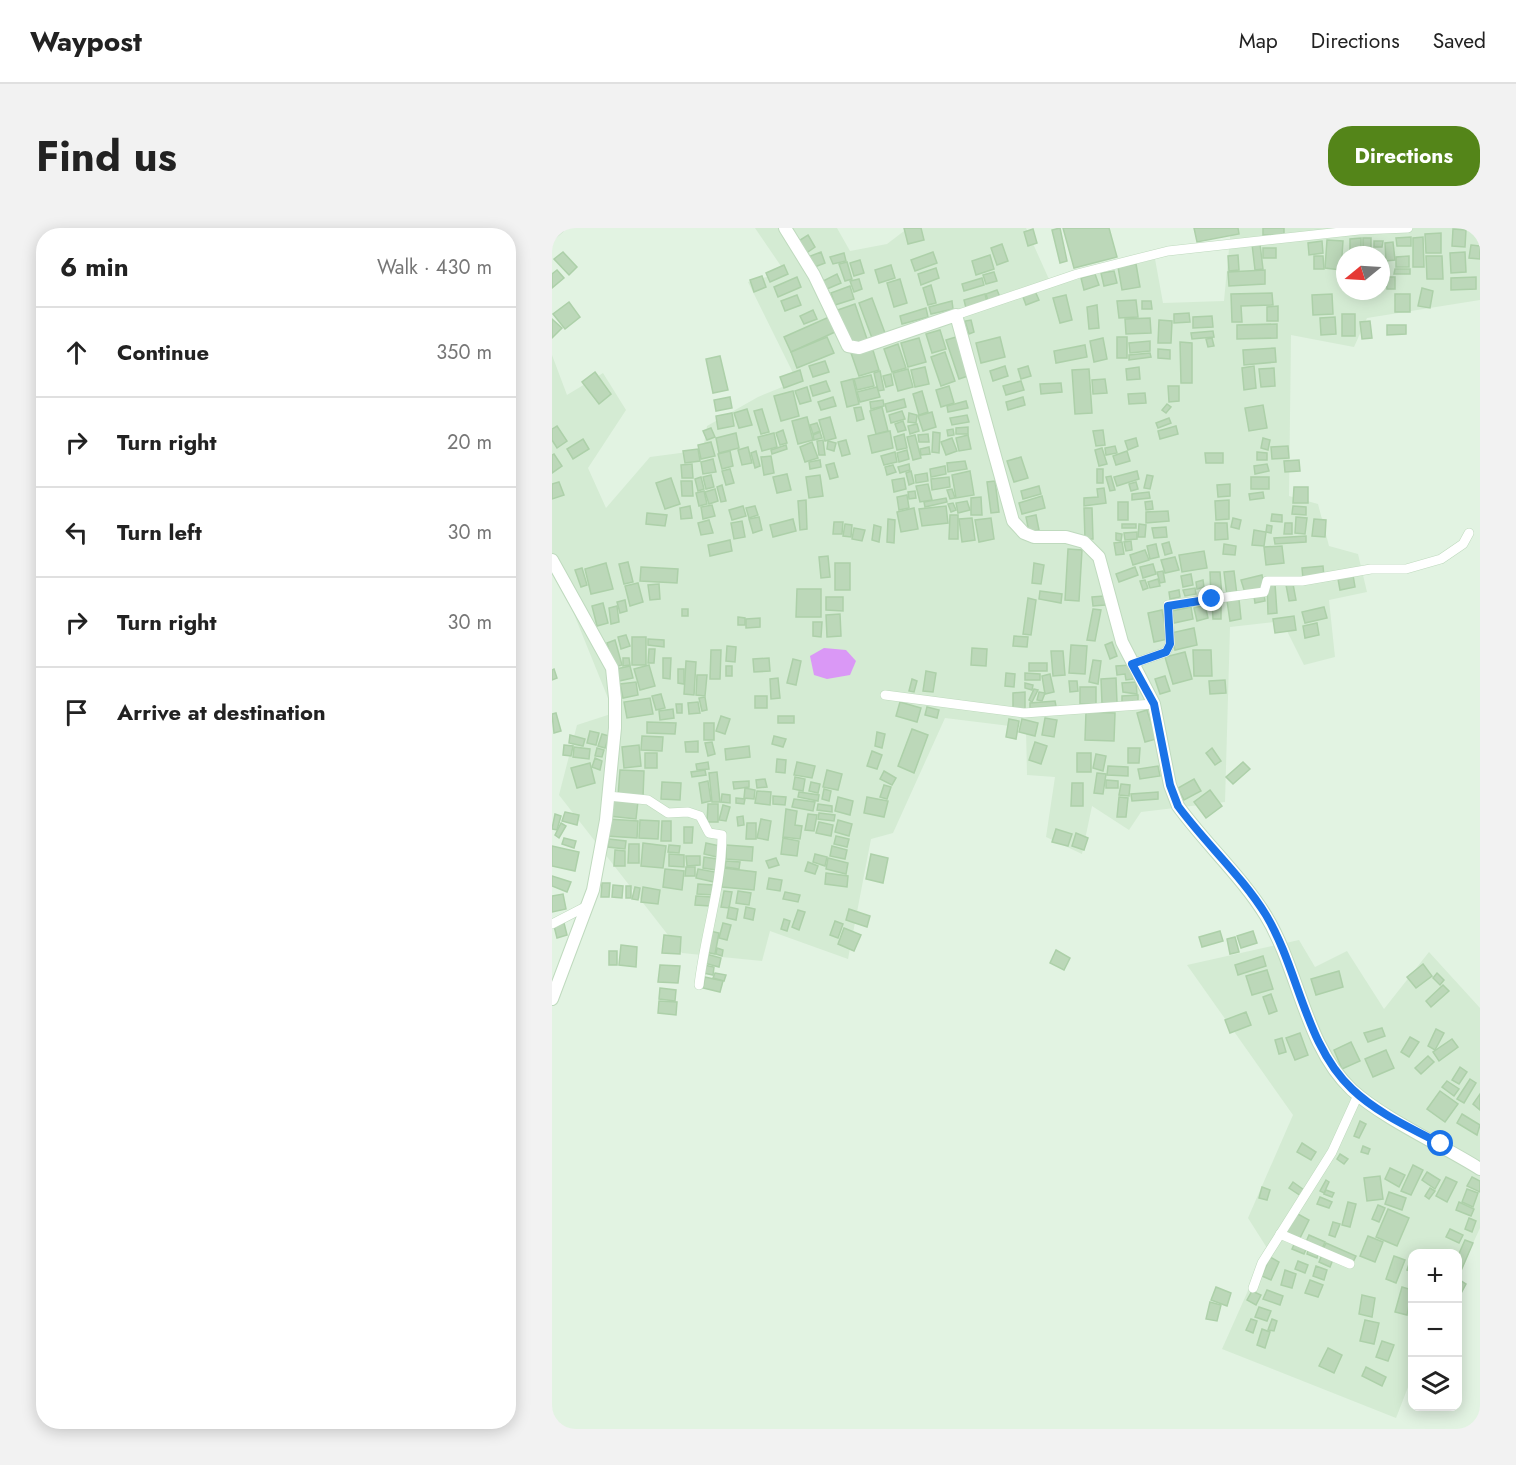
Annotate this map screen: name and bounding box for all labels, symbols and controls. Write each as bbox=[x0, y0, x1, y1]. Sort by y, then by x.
text: Waypost bbox=[30, 21, 142, 62]
text: Map bbox=[1239, 26, 1278, 56]
text: Directions bbox=[1311, 26, 1400, 56]
text: Saved bbox=[1433, 26, 1486, 56]
text: Find us bbox=[36, 126, 177, 187]
button: Directions bbox=[1328, 126, 1480, 186]
north arrow bbox=[1336, 246, 1390, 300]
text: 6 min bbox=[60, 248, 129, 286]
text: Walk · 430 m bbox=[377, 253, 492, 282]
icon: ahead bbox=[60, 336, 93, 369]
text: Continue bbox=[117, 336, 209, 368]
text: 350 m bbox=[436, 338, 492, 367]
icon: right bbox=[60, 426, 93, 459]
text: Turn right bbox=[117, 426, 217, 458]
text: 20 m bbox=[447, 428, 492, 457]
icon: left bbox=[60, 516, 93, 549]
text: Turn left bbox=[117, 516, 202, 548]
text: 30 m bbox=[447, 518, 492, 547]
route end bbox=[1198, 585, 1224, 611]
icon: right bbox=[60, 606, 93, 639]
text: Turn right bbox=[117, 606, 217, 638]
text: 30 m bbox=[447, 608, 492, 637]
icon: arrive bbox=[60, 696, 93, 729]
text: Arrive at destination bbox=[117, 696, 326, 728]
route start bbox=[1427, 1130, 1453, 1156]
map controls bbox=[1408, 1249, 1462, 1411]
button: + bbox=[1408, 1249, 1462, 1303]
button: − bbox=[1408, 1303, 1462, 1357]
button: layers bbox=[1408, 1357, 1462, 1411]

